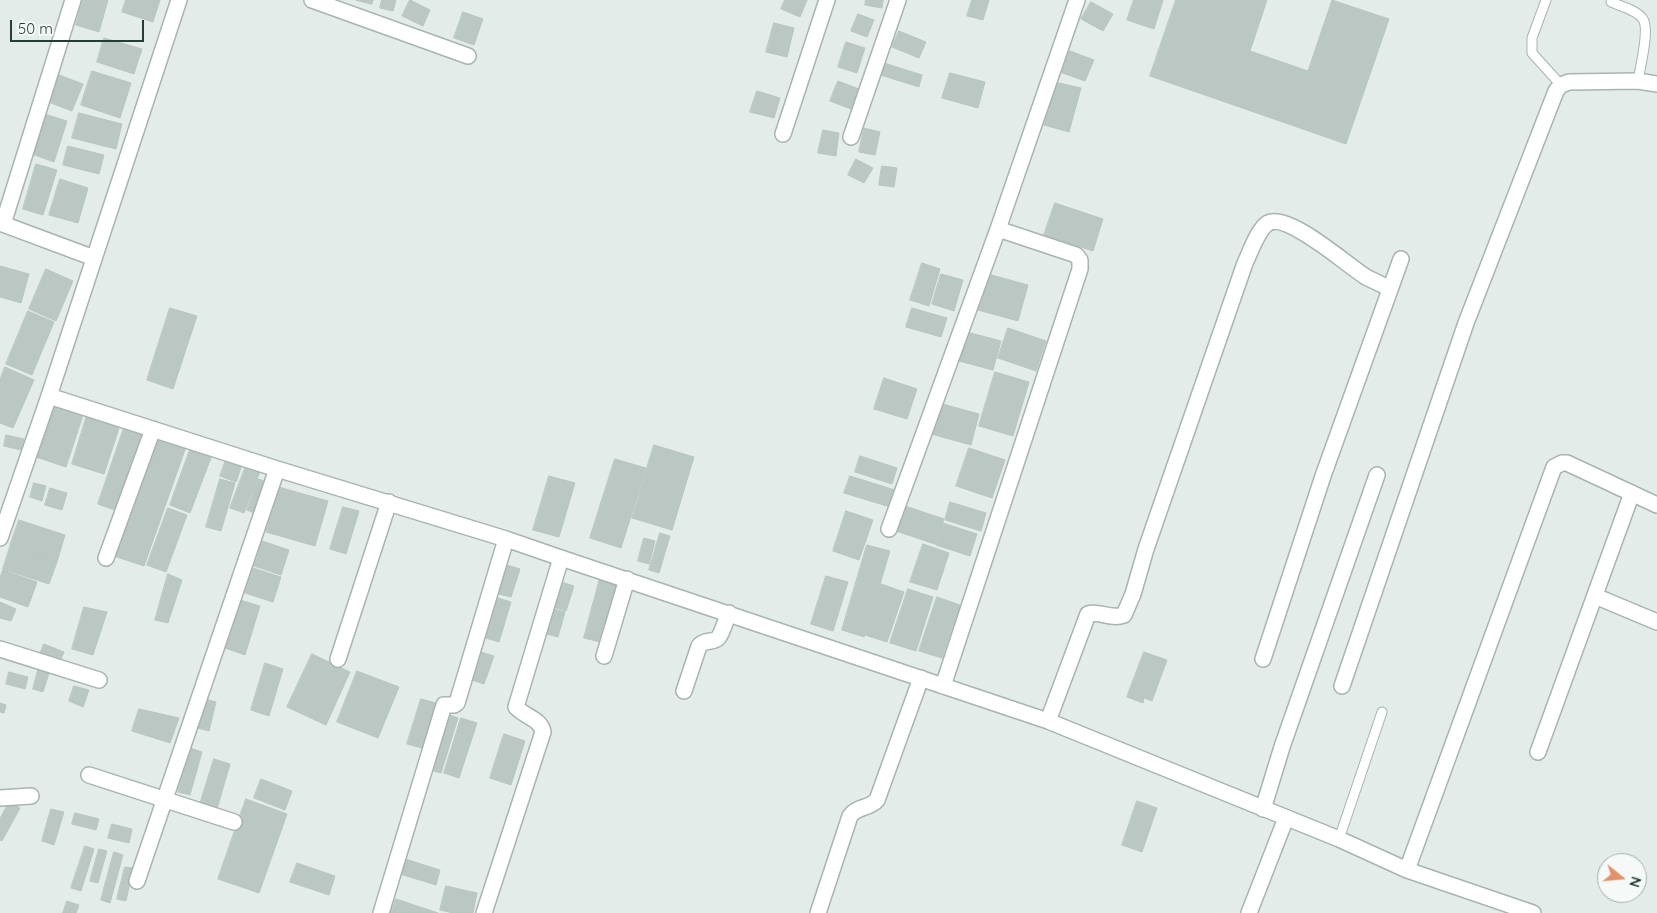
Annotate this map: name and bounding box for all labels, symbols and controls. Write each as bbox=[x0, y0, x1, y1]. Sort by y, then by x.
scale bar bbox=[12, 10, 146, 42]
text: 50 m bbox=[18, 19, 53, 38]
north arrow bbox=[1597, 853, 1647, 903]
text: N bbox=[1625, 875, 1646, 890]

